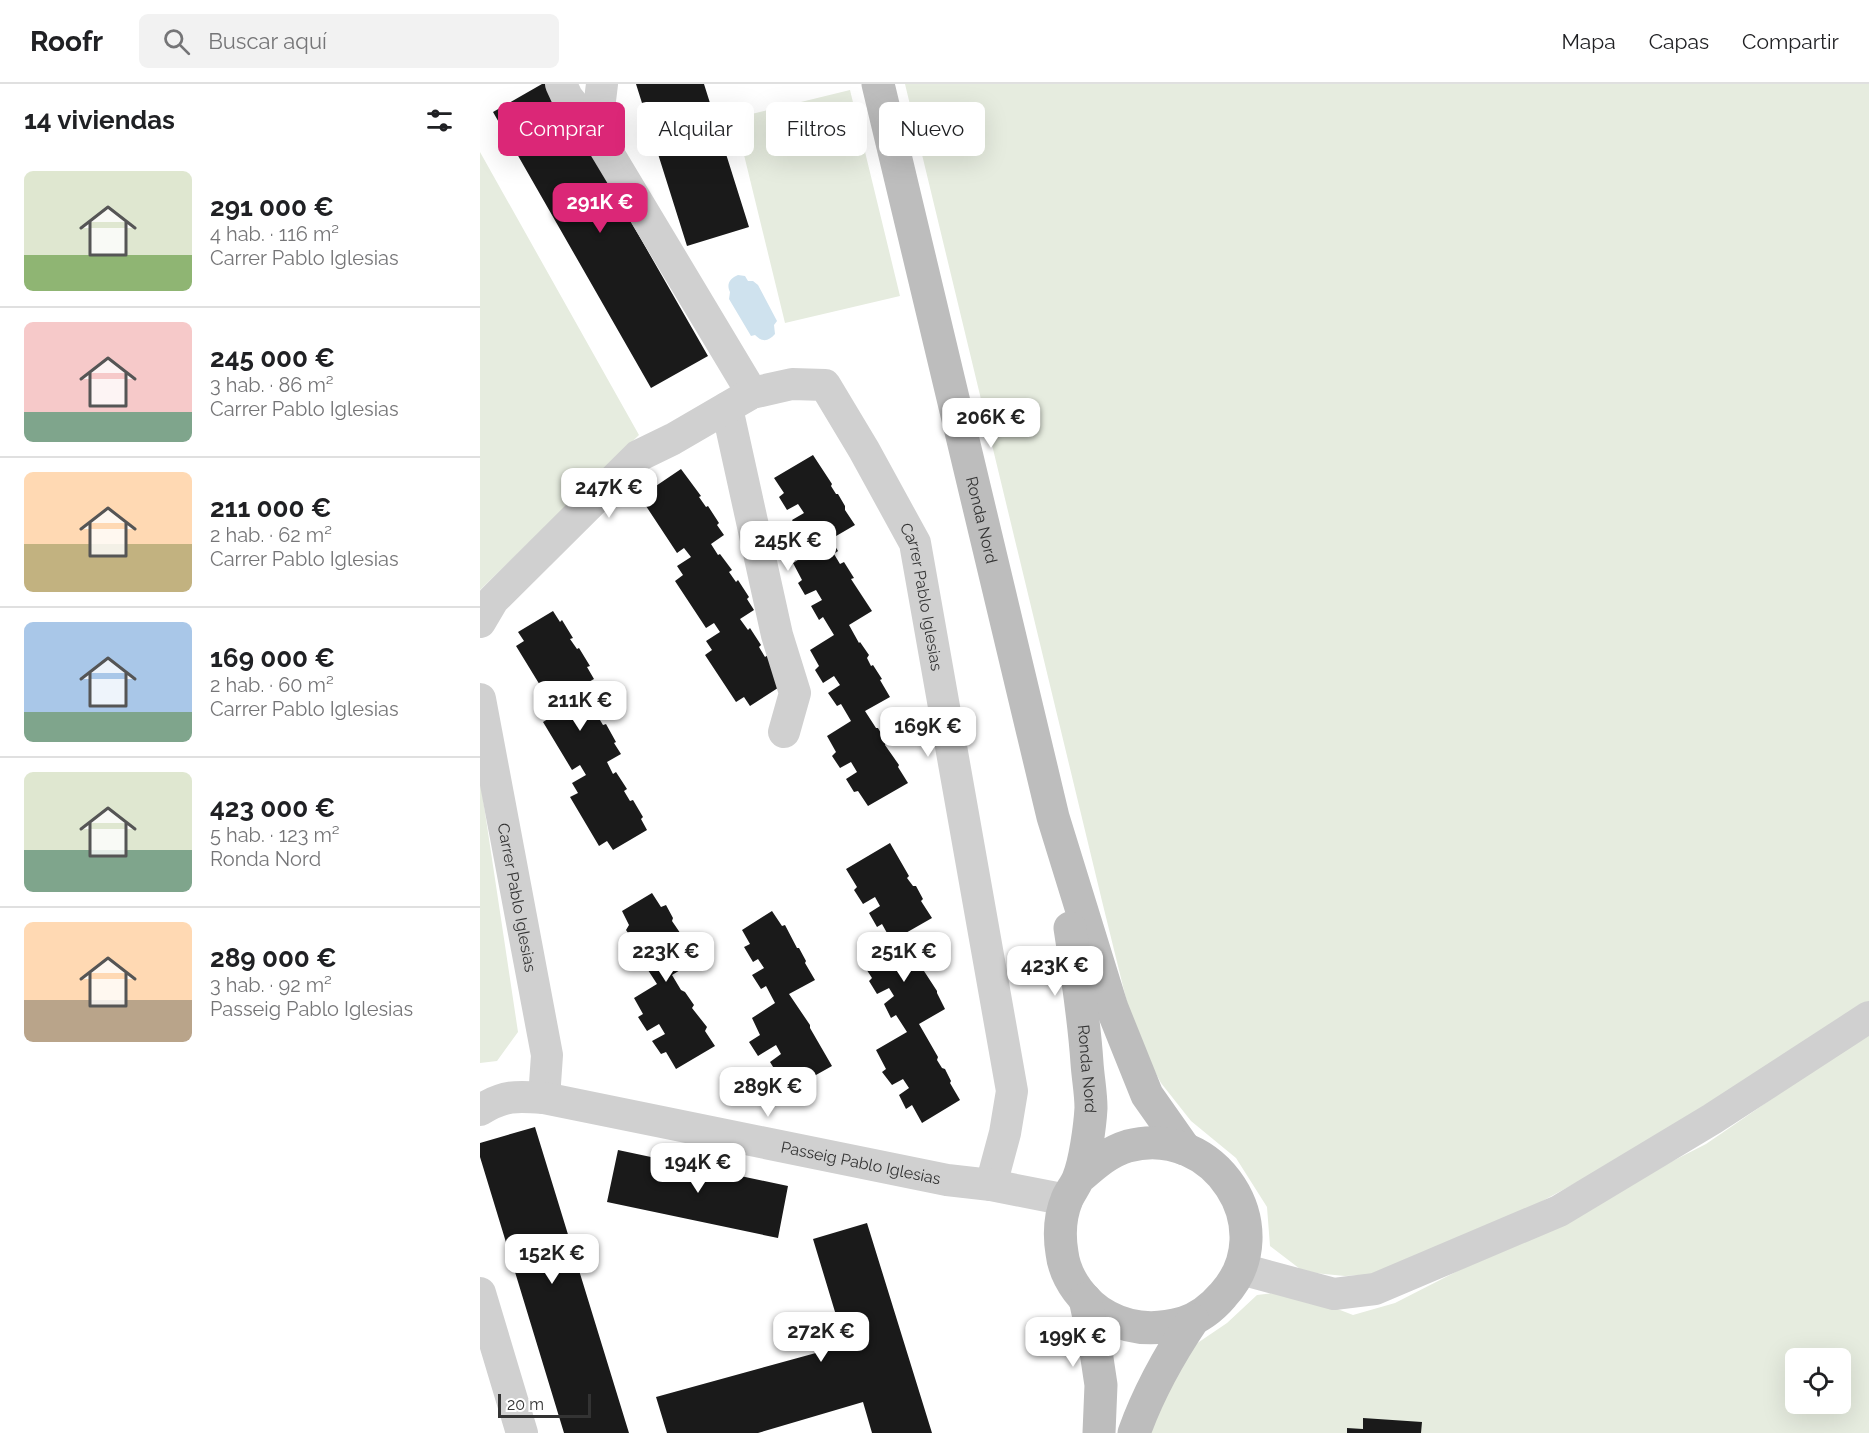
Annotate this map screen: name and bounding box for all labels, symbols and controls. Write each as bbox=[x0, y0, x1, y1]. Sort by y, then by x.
search box bbox=[139, 14, 559, 68]
text: Roofr bbox=[30, 25, 103, 58]
icon: search bbox=[160, 25, 193, 58]
text: Buscar aquí bbox=[208, 28, 327, 54]
text: Mapa bbox=[1561, 29, 1616, 54]
text: Capas bbox=[1649, 29, 1709, 54]
text: Compartir bbox=[1742, 29, 1839, 54]
chip: Comprar bbox=[498, 102, 625, 156]
chip: Alquilar bbox=[637, 102, 754, 156]
chip: Filtros bbox=[766, 102, 867, 156]
chip: Nuevo bbox=[879, 102, 985, 156]
icon: filters bbox=[423, 104, 456, 137]
text: 14 viviendas bbox=[24, 105, 175, 135]
pin: 291K € bbox=[551, 183, 649, 234]
text: 291K € bbox=[567, 190, 633, 214]
text: 291 000 € bbox=[210, 192, 334, 222]
icon: home bbox=[72, 195, 144, 267]
text: 4 hab. · 116 m² bbox=[210, 222, 339, 246]
text: Carrer Pablo Iglesias bbox=[210, 246, 399, 270]
text: 245 000 € bbox=[210, 343, 335, 373]
icon: home bbox=[72, 346, 144, 418]
text: 3 hab. · 86 m² bbox=[210, 373, 334, 397]
text: Carrer Pablo Iglesias bbox=[210, 397, 399, 421]
pin: 206K € bbox=[942, 398, 1040, 449]
text: 206K € bbox=[956, 405, 1026, 429]
pin: 247K € bbox=[560, 468, 658, 519]
street label: Ronda Nord bbox=[962, 474, 1001, 565]
text: 247K € bbox=[575, 475, 643, 499]
text: 211 000 € bbox=[210, 493, 331, 523]
icon: home bbox=[72, 496, 144, 568]
street label: Carrer Pablo Iglesias bbox=[896, 520, 946, 672]
pin: 245K € bbox=[739, 521, 837, 572]
text: 2 hab. · 62 m² bbox=[210, 523, 332, 547]
text: 245K € bbox=[754, 528, 822, 552]
text: Carrer Pablo Iglesias bbox=[210, 547, 399, 571]
text: 169 000 € bbox=[210, 643, 335, 673]
icon: home bbox=[72, 646, 144, 718]
text: 2 hab. · 60 m² bbox=[210, 673, 334, 697]
pin: 211K € bbox=[531, 681, 629, 732]
text: 211K € bbox=[548, 688, 612, 712]
text: Carrer Pablo Iglesias bbox=[210, 697, 399, 721]
pin: 169K € bbox=[879, 707, 977, 758]
text: 169K € bbox=[894, 714, 962, 738]
text: 423 000 € bbox=[210, 793, 335, 823]
icon: home bbox=[72, 796, 144, 868]
street label: Carrer Pablo Iglesias bbox=[494, 822, 540, 974]
text: 5 hab. · 123 m² bbox=[210, 823, 340, 847]
text: Ronda Nord bbox=[210, 847, 321, 871]
pin: 223K € bbox=[617, 932, 715, 983]
pin: 251K € bbox=[855, 932, 953, 983]
text: 223K € bbox=[632, 939, 700, 963]
text: 251K € bbox=[871, 939, 937, 963]
text: 289 000 € bbox=[210, 943, 337, 973]
icon: home bbox=[72, 946, 144, 1018]
pin: 423K € bbox=[1006, 946, 1104, 997]
text: 423K € bbox=[1021, 953, 1089, 977]
text: 3 hab. · 92 m² bbox=[210, 973, 332, 997]
text: Passeig Pablo Iglesias bbox=[210, 997, 413, 1021]
street label: Ronda Nord bbox=[1074, 1024, 1100, 1114]
pin: 289K € bbox=[719, 1067, 817, 1118]
text: 289K € bbox=[733, 1074, 803, 1098]
street label: Passeig Pablo Iglesias bbox=[779, 1137, 943, 1189]
pin: 194K € bbox=[649, 1143, 747, 1194]
text: 194K € bbox=[665, 1150, 731, 1174]
pin: 152K € bbox=[503, 1234, 601, 1285]
text: 152K € bbox=[519, 1241, 585, 1265]
pin: 272K € bbox=[772, 1312, 870, 1363]
pin: 199K € bbox=[1024, 1317, 1122, 1368]
text: 272K € bbox=[787, 1319, 855, 1343]
text: 199K € bbox=[1039, 1324, 1107, 1348]
map controls bbox=[1785, 1348, 1851, 1414]
button: locate bbox=[1785, 1348, 1851, 1414]
scale bar bbox=[498, 1391, 591, 1418]
text: 20 m bbox=[507, 1395, 544, 1414]

